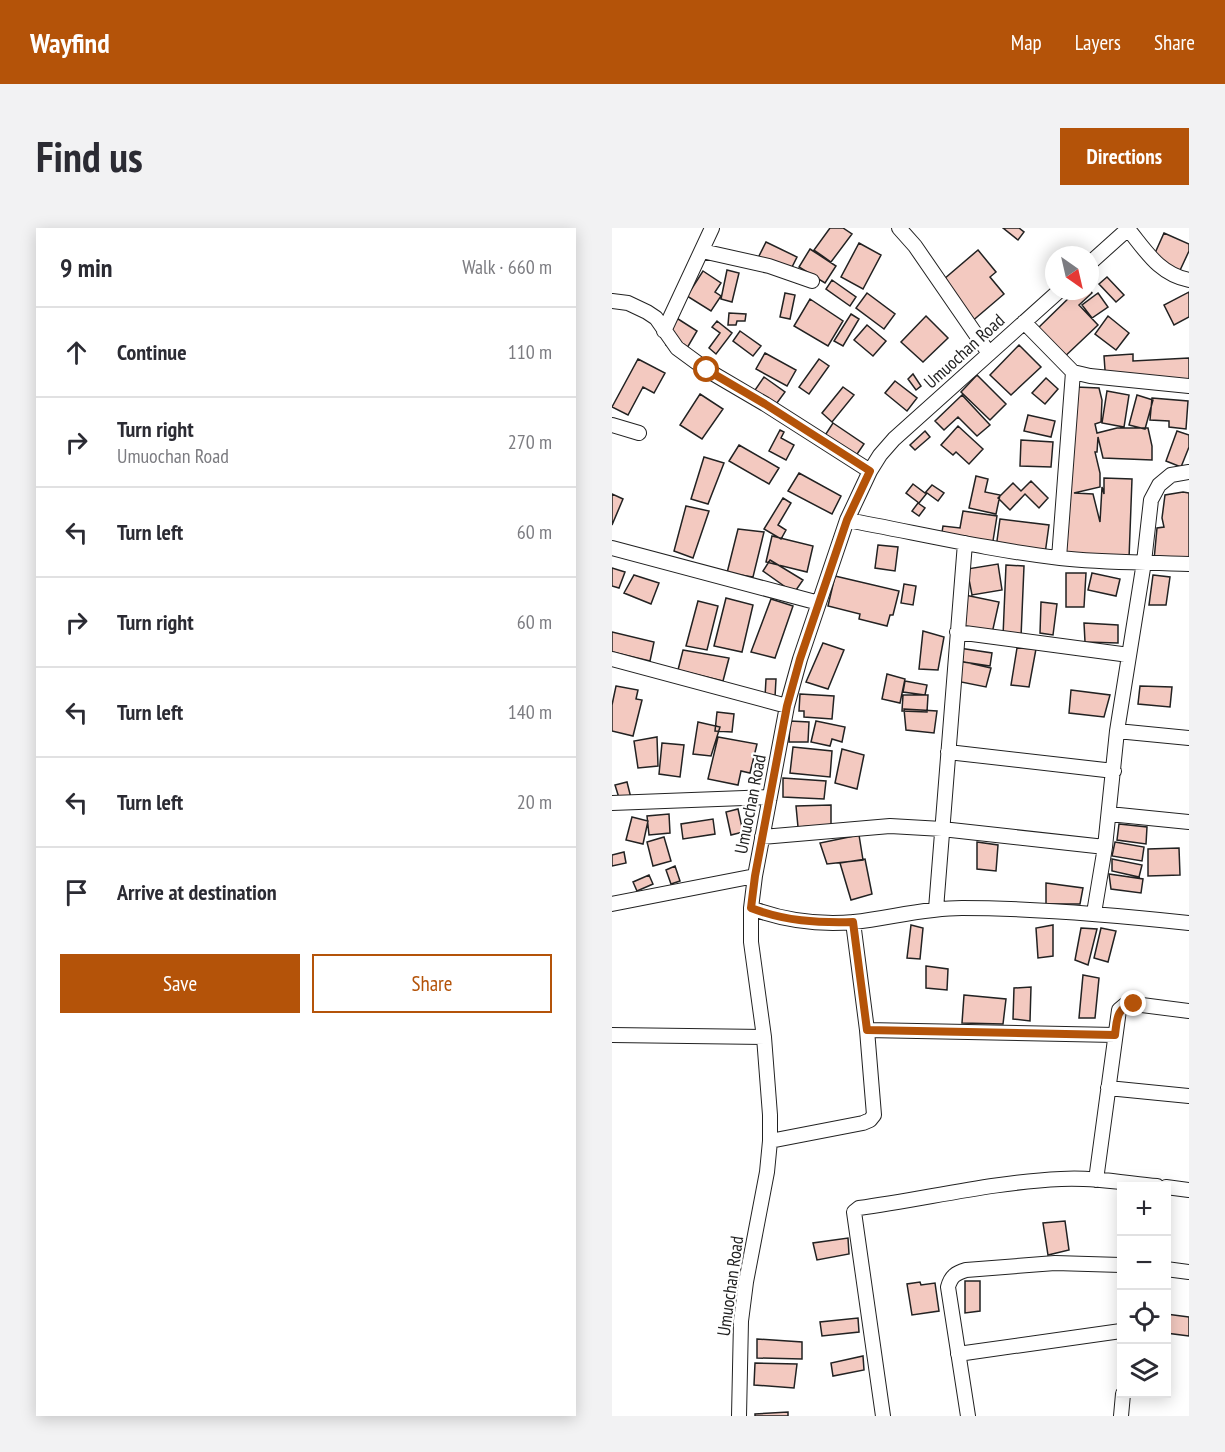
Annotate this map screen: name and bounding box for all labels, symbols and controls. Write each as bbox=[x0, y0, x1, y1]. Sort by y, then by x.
text: Wayfind bbox=[30, 24, 110, 61]
text: Map bbox=[1011, 29, 1042, 56]
text: Layers bbox=[1075, 29, 1121, 56]
text: Share bbox=[1154, 29, 1195, 56]
button: Directions bbox=[1060, 128, 1189, 185]
text: Find us bbox=[36, 129, 143, 184]
north arrow bbox=[1045, 246, 1099, 300]
text: 9 min bbox=[60, 251, 113, 284]
text: Walk · 660 m bbox=[462, 254, 552, 280]
street label: Umuochan Road bbox=[919, 309, 1009, 393]
icon: ahead bbox=[60, 336, 93, 369]
text: Continue bbox=[117, 338, 187, 366]
text: 110 m bbox=[508, 339, 552, 365]
route start bbox=[693, 356, 719, 382]
text: Turn right bbox=[117, 415, 194, 443]
icon: right bbox=[60, 426, 93, 459]
text: 270 m bbox=[508, 429, 552, 455]
text: Umuochan Road bbox=[117, 443, 229, 469]
icon: left bbox=[60, 516, 93, 549]
text: Turn left bbox=[117, 518, 183, 546]
text: 60 m bbox=[517, 519, 552, 545]
icon: right bbox=[60, 606, 93, 639]
text: Turn right bbox=[117, 608, 194, 636]
text: 60 m bbox=[517, 609, 552, 635]
icon: left bbox=[60, 696, 93, 729]
text: Turn left bbox=[117, 698, 183, 726]
text: 140 m bbox=[508, 699, 552, 725]
street label: Umuochan Road bbox=[729, 752, 771, 856]
icon: left bbox=[60, 786, 93, 819]
text: Turn left bbox=[117, 788, 183, 816]
text: 20 m bbox=[517, 789, 552, 815]
icon: arrive bbox=[60, 876, 93, 909]
text: Arrive at destination bbox=[117, 878, 277, 906]
button: Save bbox=[60, 954, 300, 1013]
button: Share bbox=[312, 954, 552, 1013]
route end bbox=[1120, 990, 1146, 1016]
map controls bbox=[1117, 1182, 1171, 1398]
button: + bbox=[1117, 1182, 1171, 1236]
street label: Umuochan Road bbox=[712, 1235, 748, 1337]
button: − bbox=[1117, 1236, 1171, 1290]
button: locate bbox=[1117, 1290, 1171, 1344]
button: layers bbox=[1117, 1344, 1171, 1398]

